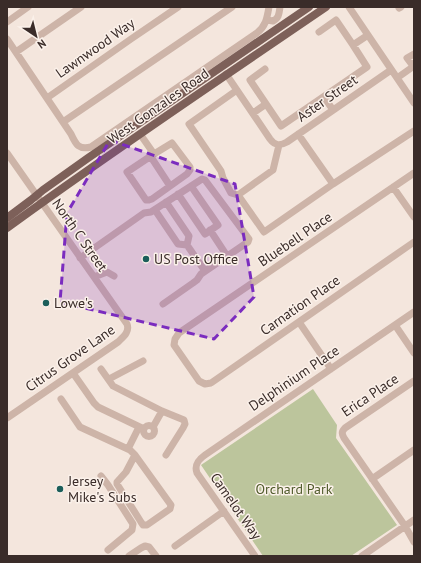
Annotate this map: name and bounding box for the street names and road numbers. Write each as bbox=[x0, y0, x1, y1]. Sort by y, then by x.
street label: Lawnwood Way bbox=[52, 14, 138, 82]
street label: West Gonzales Road bbox=[104, 64, 212, 148]
street label: Aster Street bbox=[293, 70, 361, 125]
street label: North C Street bbox=[48, 195, 112, 275]
street label: Bluebell Place bbox=[255, 208, 335, 270]
street label: Carnation Place bbox=[257, 271, 343, 339]
street label: Citrus Grove Lane bbox=[22, 320, 118, 396]
street label: Delphinium Place bbox=[245, 341, 343, 415]
street label: Erica Place bbox=[338, 369, 402, 421]
street label: Camelot Way bbox=[206, 469, 266, 543]

